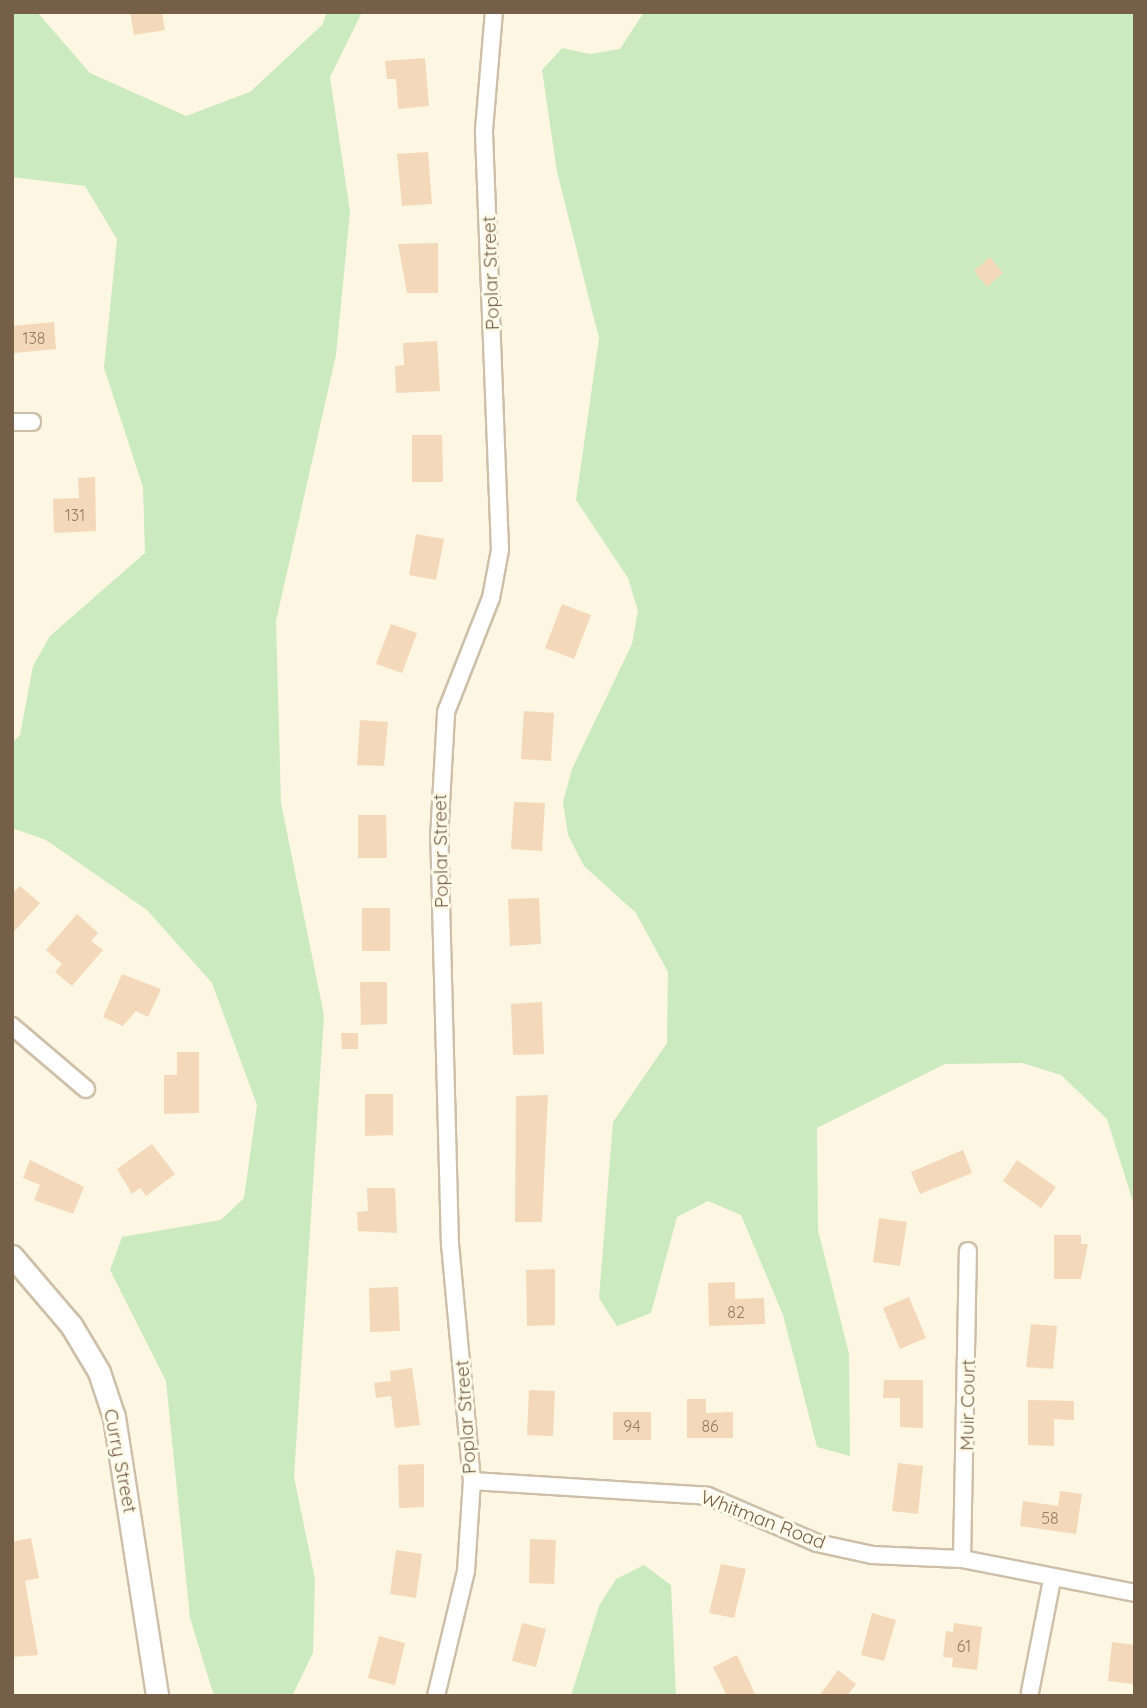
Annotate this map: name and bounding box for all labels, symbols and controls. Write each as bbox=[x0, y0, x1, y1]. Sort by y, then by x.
street label: Poplar Street bbox=[478, 215, 504, 331]
house number: 138 bbox=[23, 328, 45, 348]
house number: 131 bbox=[65, 505, 85, 525]
street label: Poplar Street bbox=[429, 794, 453, 908]
house number: 82 bbox=[727, 1302, 745, 1322]
street label: Poplar Street bbox=[451, 1359, 481, 1475]
street label: Muir Court bbox=[956, 1359, 980, 1451]
street label: Curry Street bbox=[99, 1407, 141, 1515]
house number: 94 bbox=[623, 1416, 641, 1436]
house number: 86 bbox=[701, 1416, 719, 1436]
street label: Whitman Road bbox=[697, 1486, 829, 1554]
house number: 58 bbox=[1041, 1508, 1059, 1528]
house number: 61 bbox=[957, 1636, 971, 1656]

